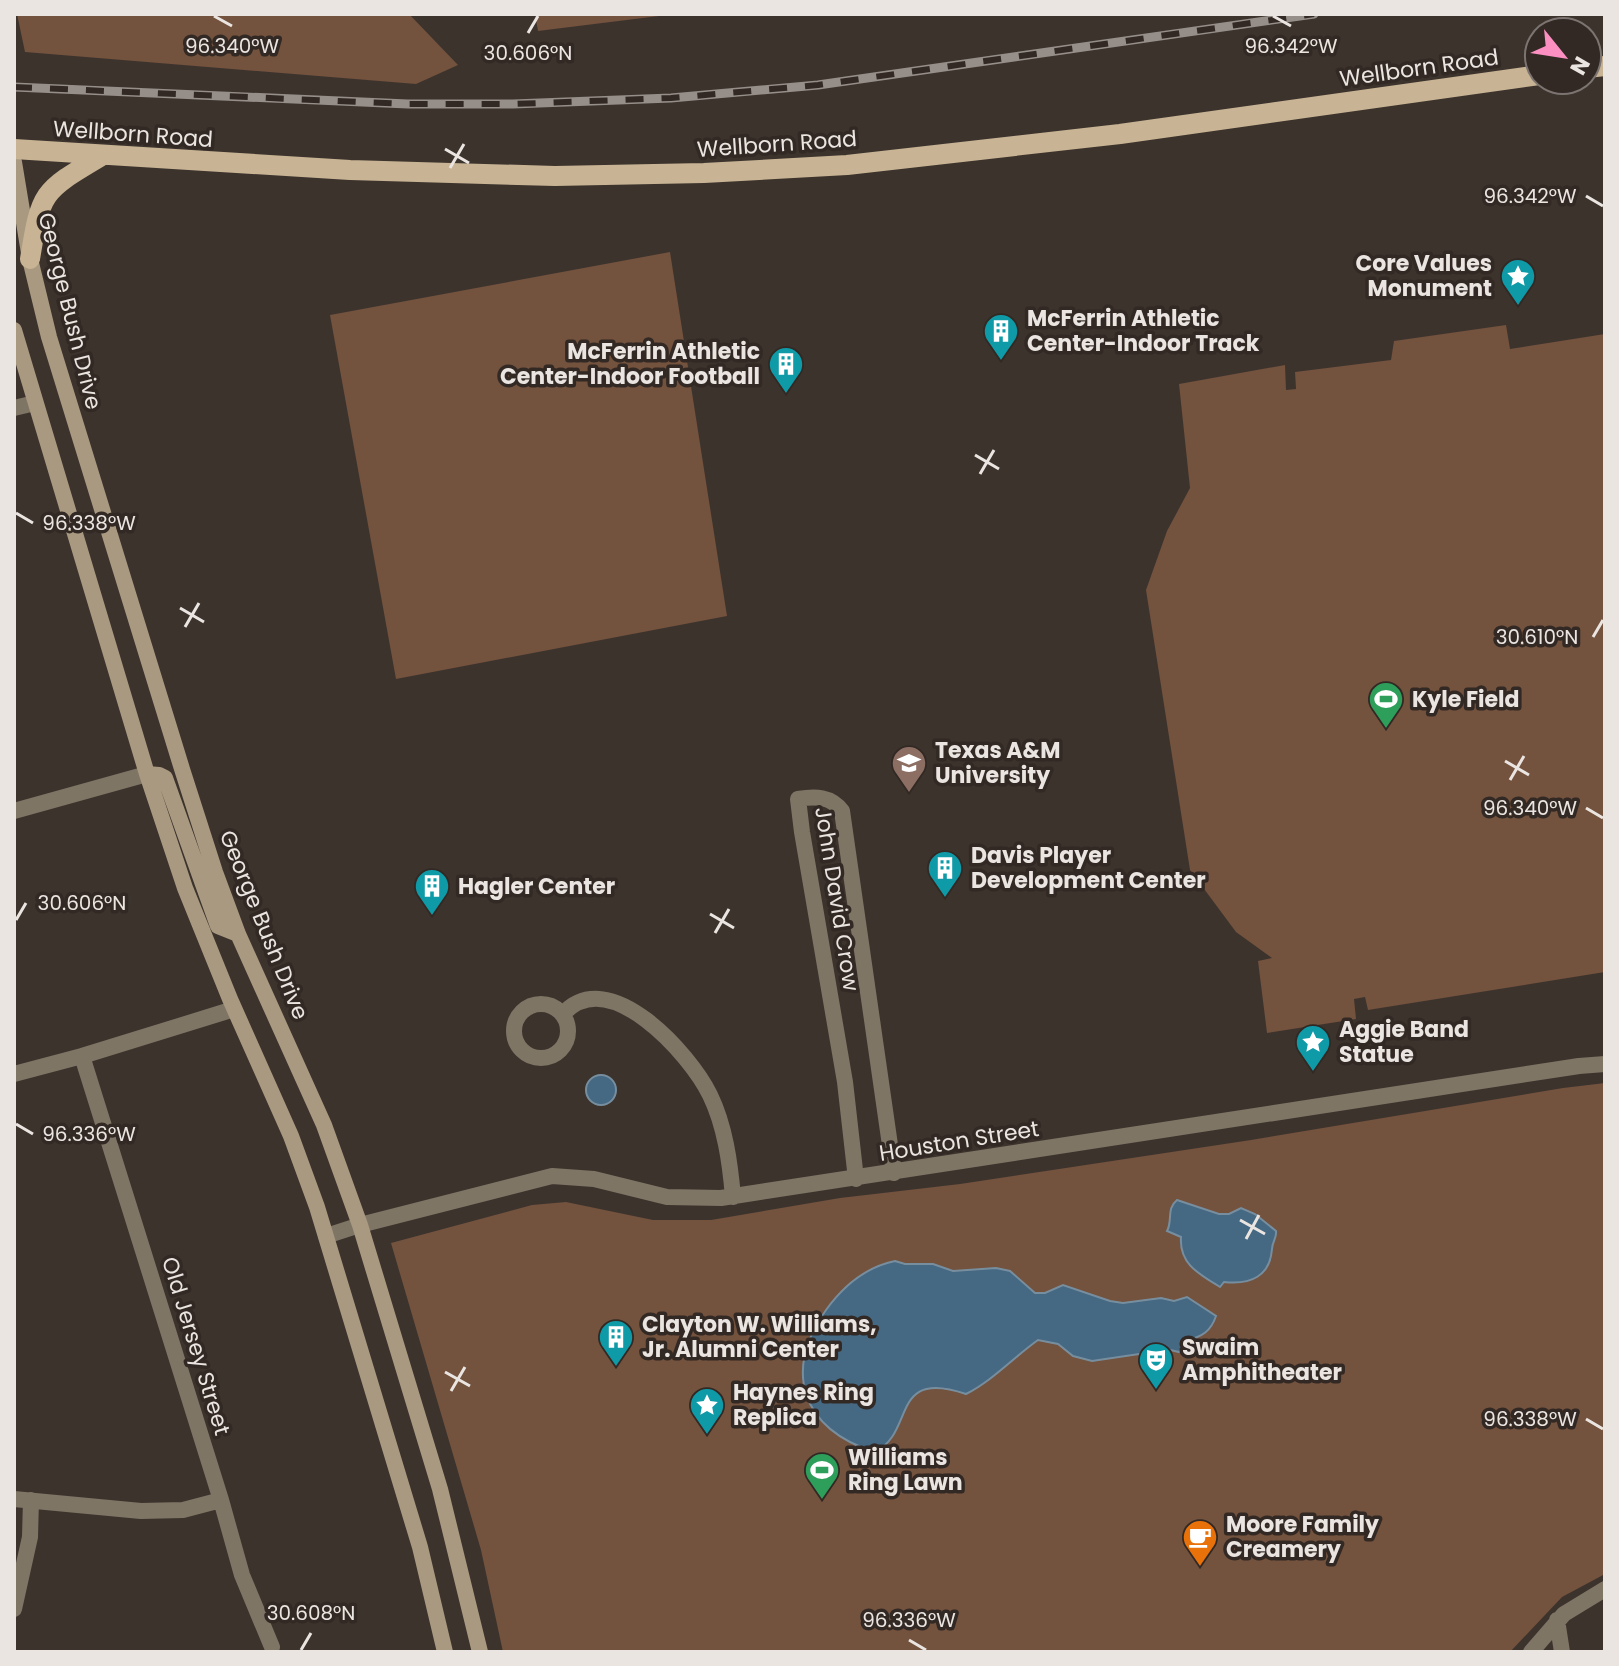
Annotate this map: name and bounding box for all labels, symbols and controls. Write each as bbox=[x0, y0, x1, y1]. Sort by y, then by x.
north arrow bbox=[1523, 16, 1603, 96]
text: 96.340°W bbox=[185, 32, 280, 60]
text: 96.342°W bbox=[1244, 32, 1338, 60]
text: 30.606°N bbox=[484, 39, 572, 67]
street label: Wellborn Road bbox=[1337, 41, 1501, 95]
text: N bbox=[1562, 51, 1597, 81]
street label: Wellborn Road bbox=[52, 113, 214, 155]
street label: Wellborn Road bbox=[696, 123, 858, 165]
text: 96.342°W bbox=[1483, 182, 1577, 210]
street label: George Bush Drive bbox=[31, 209, 109, 413]
place label: Core Values Monument bbox=[1355, 248, 1492, 304]
place icon: Core Values Monument bbox=[1499, 257, 1537, 307]
place label: McFerrin Athletic Center-Indoor Track bbox=[1027, 303, 1260, 359]
building icon: McFerrin Athletic Center-Indoor Track bbox=[982, 312, 1020, 362]
place label: McFerrin Athletic Center-Indoor Football bbox=[500, 336, 760, 392]
building icon: McFerrin Athletic Center-Indoor Football bbox=[767, 345, 805, 395]
text: 96.338°W bbox=[42, 509, 136, 537]
text: 30.610°N bbox=[1496, 623, 1578, 651]
sports icon: Kyle Field bbox=[1367, 680, 1405, 730]
place label: Kyle Field bbox=[1412, 684, 1519, 715]
place label: Texas A&M University bbox=[935, 735, 1060, 791]
school or university icon: Texas A&M University bbox=[890, 744, 928, 794]
text: 96.340°W bbox=[1483, 794, 1578, 822]
street label: John David Crow bbox=[807, 805, 867, 993]
street label: George Bush Drive bbox=[212, 826, 316, 1024]
place label: Davis Player Development Center bbox=[971, 840, 1206, 896]
building icon: Davis Player Development Center bbox=[926, 849, 964, 899]
building icon: Hagler Center bbox=[413, 867, 451, 917]
place label: Hagler Center bbox=[458, 871, 615, 902]
text: 30.606°N bbox=[38, 889, 126, 917]
place label: Aggie Band Statue bbox=[1339, 1014, 1469, 1070]
place icon: Aggie Band Statue bbox=[1294, 1023, 1332, 1073]
street label: Houston Street bbox=[877, 1113, 1041, 1169]
text: 96.336°W bbox=[42, 1120, 136, 1148]
street label: Old Jersey Street bbox=[154, 1253, 238, 1439]
place label: Clayton W. Williams, Jr. Alumni Center bbox=[642, 1309, 876, 1365]
building icon: Clayton W. Williams, Jr. Alumni Center bbox=[597, 1318, 635, 1368]
place label: Swaim Amphitheater bbox=[1182, 1332, 1342, 1388]
theatre icon: Swaim Amphitheater bbox=[1137, 1341, 1175, 1391]
place label: Haynes Ring Replica bbox=[733, 1377, 874, 1433]
place icon: Haynes Ring Replica bbox=[688, 1386, 726, 1436]
text: 96.338°W bbox=[1483, 1405, 1577, 1433]
place label: Williams Ring Lawn bbox=[848, 1442, 963, 1498]
sports icon: Williams Ring Lawn bbox=[803, 1451, 841, 1501]
place label: Moore Family Creamery bbox=[1226, 1509, 1379, 1565]
cafe icon: Moore Family Creamery bbox=[1181, 1518, 1219, 1568]
text: 30.608°N bbox=[267, 1599, 355, 1627]
text: 96.336°W bbox=[862, 1606, 956, 1634]

